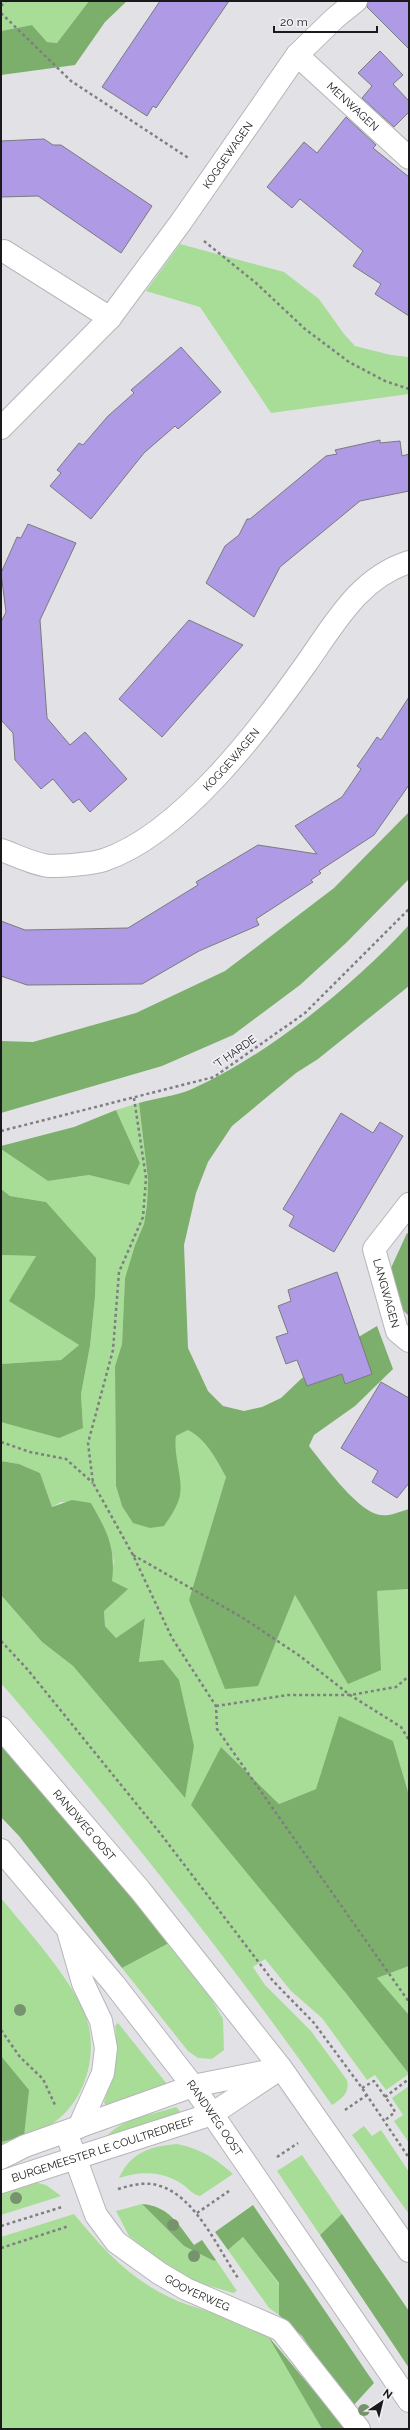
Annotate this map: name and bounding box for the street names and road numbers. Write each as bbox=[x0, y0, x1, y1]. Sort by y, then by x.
street label: MENWAGEN bbox=[324, 79, 382, 134]
street label: KOGGEWAGEN bbox=[200, 119, 255, 191]
street label: KOGGEWAGEN bbox=[200, 726, 262, 793]
street label: 'T HARDE bbox=[211, 1033, 259, 1071]
street label: LANGWAGEN bbox=[371, 1257, 402, 1329]
street label: RANDWEG OOST bbox=[50, 1787, 119, 1864]
street label: RANDWEG OOST bbox=[184, 2077, 246, 2159]
street label: BURGEMEESTER LE COULTREDREEF bbox=[10, 2113, 196, 2185]
street label: GOOYERWEG bbox=[162, 2271, 232, 2314]

